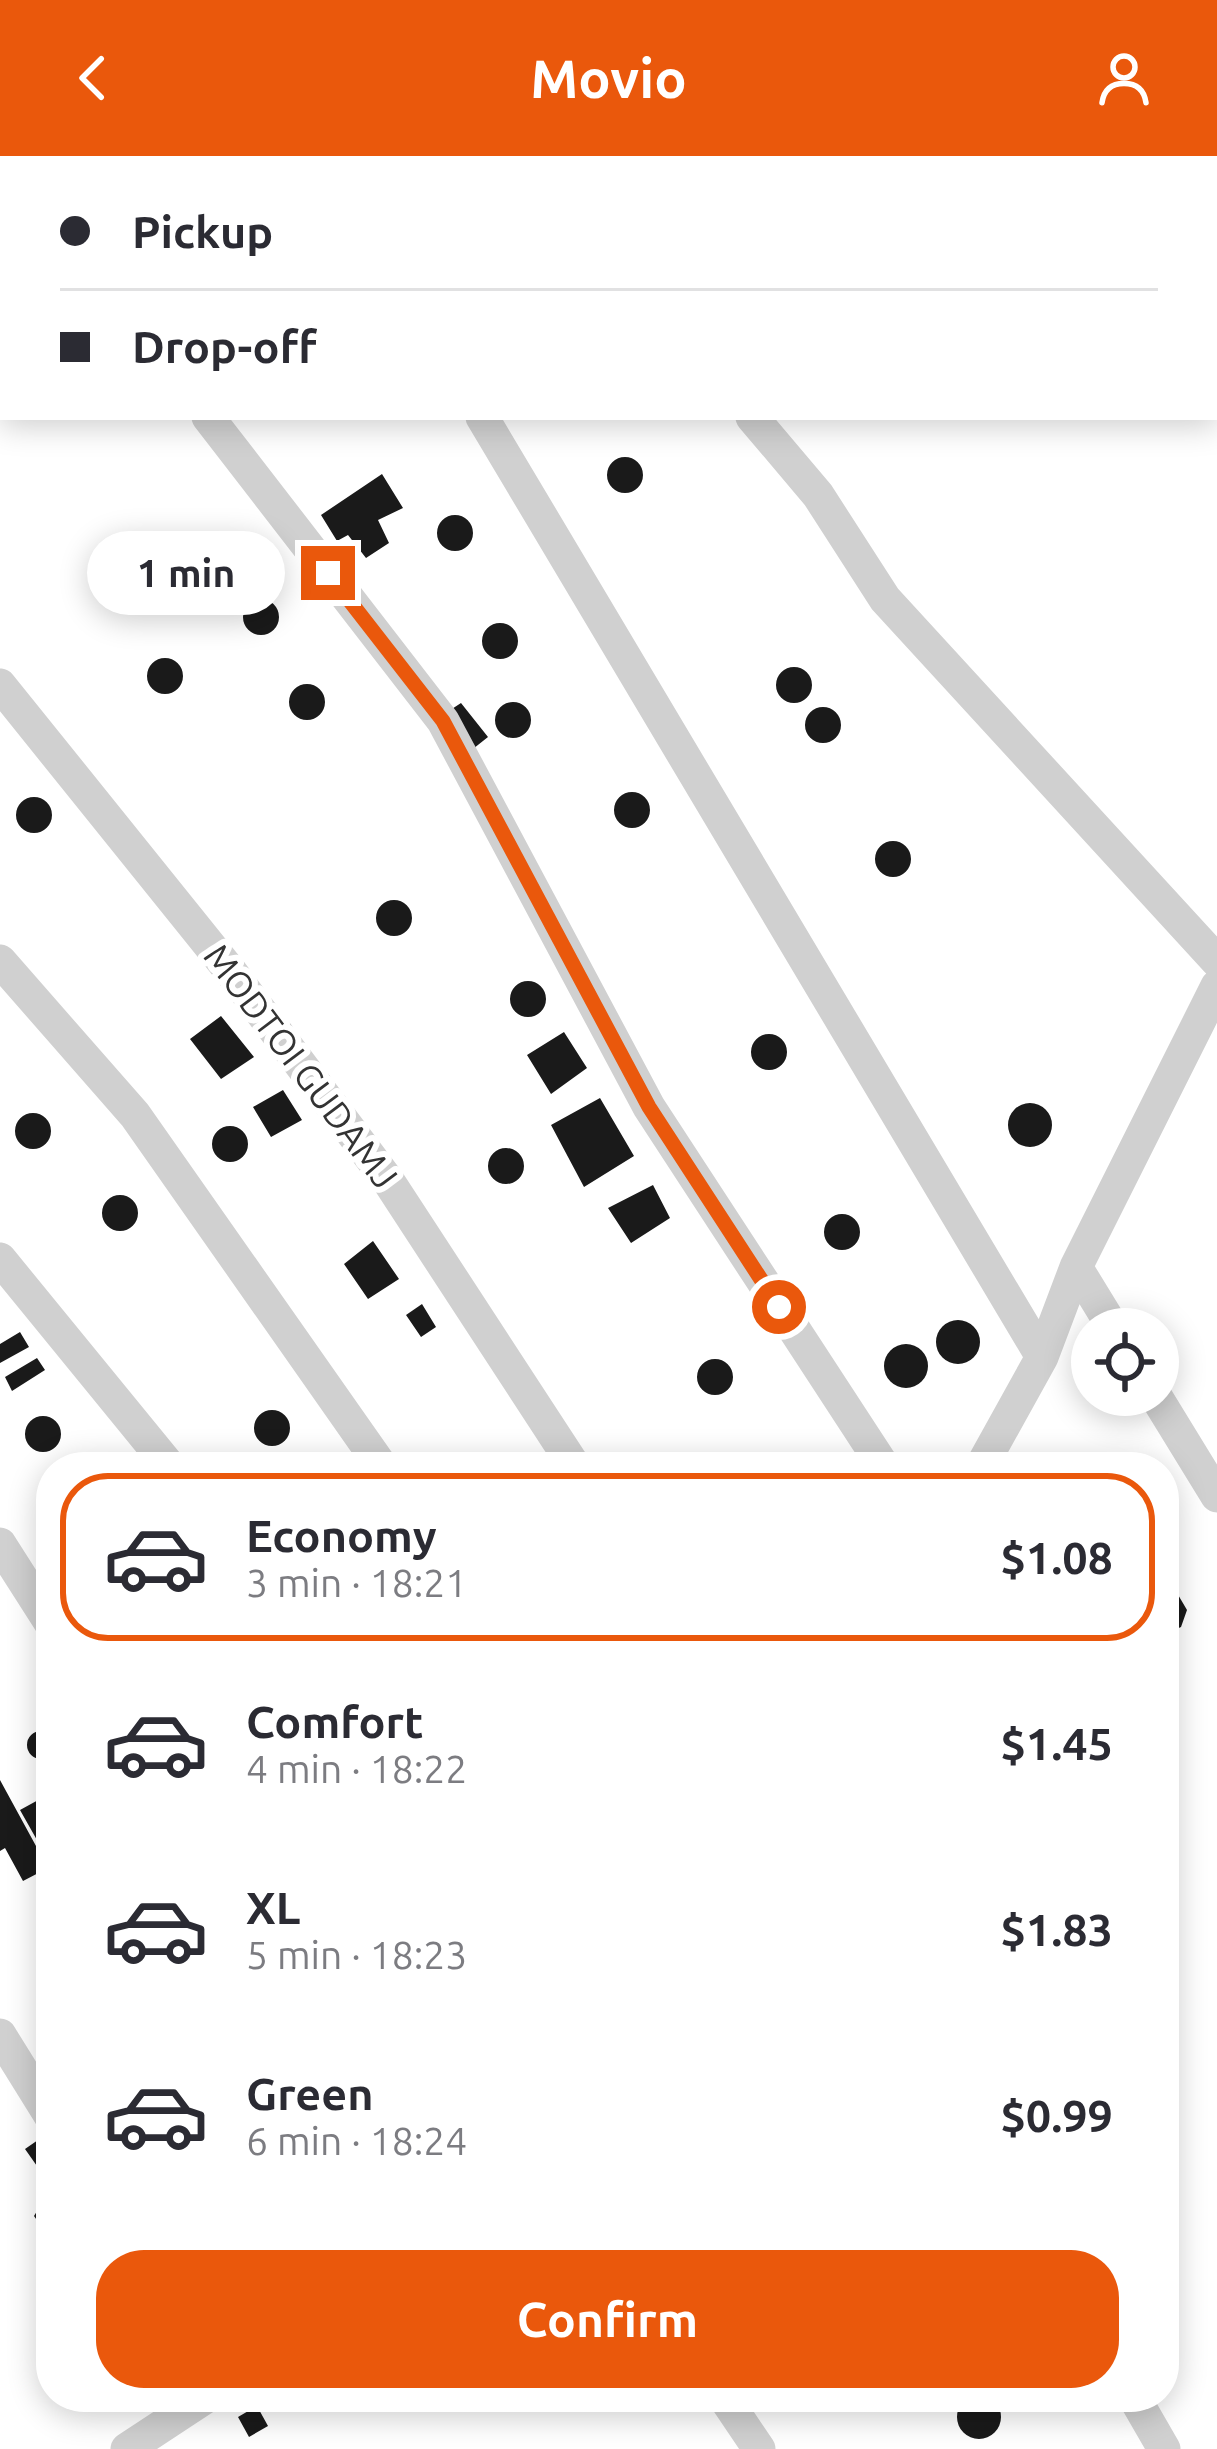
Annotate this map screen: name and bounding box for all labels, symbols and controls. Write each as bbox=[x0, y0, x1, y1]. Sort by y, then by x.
icon: back bbox=[60, 45, 126, 111]
icon: person bbox=[1091, 45, 1157, 111]
text: Movio bbox=[530, 48, 687, 108]
text: Pickup bbox=[132, 206, 273, 257]
text: Drop-off bbox=[132, 321, 317, 372]
callout: 1 min bbox=[88, 531, 286, 615]
route end bbox=[301, 546, 355, 600]
text: 1 min bbox=[137, 551, 235, 594]
street label: MODTOI GUDAMJ bbox=[196, 936, 406, 1196]
route start bbox=[752, 1280, 806, 1334]
map controls bbox=[1071, 1308, 1179, 1416]
button: locate bbox=[1071, 1308, 1179, 1416]
icon: car bbox=[102, 1503, 210, 1611]
text: Economy bbox=[246, 1510, 437, 1561]
text: $1.08 bbox=[1000, 1532, 1113, 1583]
text: 3 min · 18:21 bbox=[246, 1561, 467, 1604]
icon: car bbox=[102, 1689, 210, 1797]
text: Comfort bbox=[246, 1696, 423, 1747]
text: $1.45 bbox=[1000, 1718, 1113, 1769]
text: 4 min · 18:22 bbox=[246, 1747, 467, 1790]
icon: car bbox=[102, 1875, 210, 1983]
text: XL bbox=[246, 1882, 300, 1933]
text: $1.83 bbox=[1000, 1904, 1113, 1955]
text: 5 min · 18:23 bbox=[246, 1933, 467, 1976]
icon: car bbox=[102, 2061, 210, 2169]
text: Green bbox=[246, 2068, 373, 2119]
text: $0.99 bbox=[1000, 2090, 1113, 2141]
text: 6 min · 18:24 bbox=[246, 2119, 467, 2162]
button: Confirm bbox=[96, 2250, 1119, 2388]

